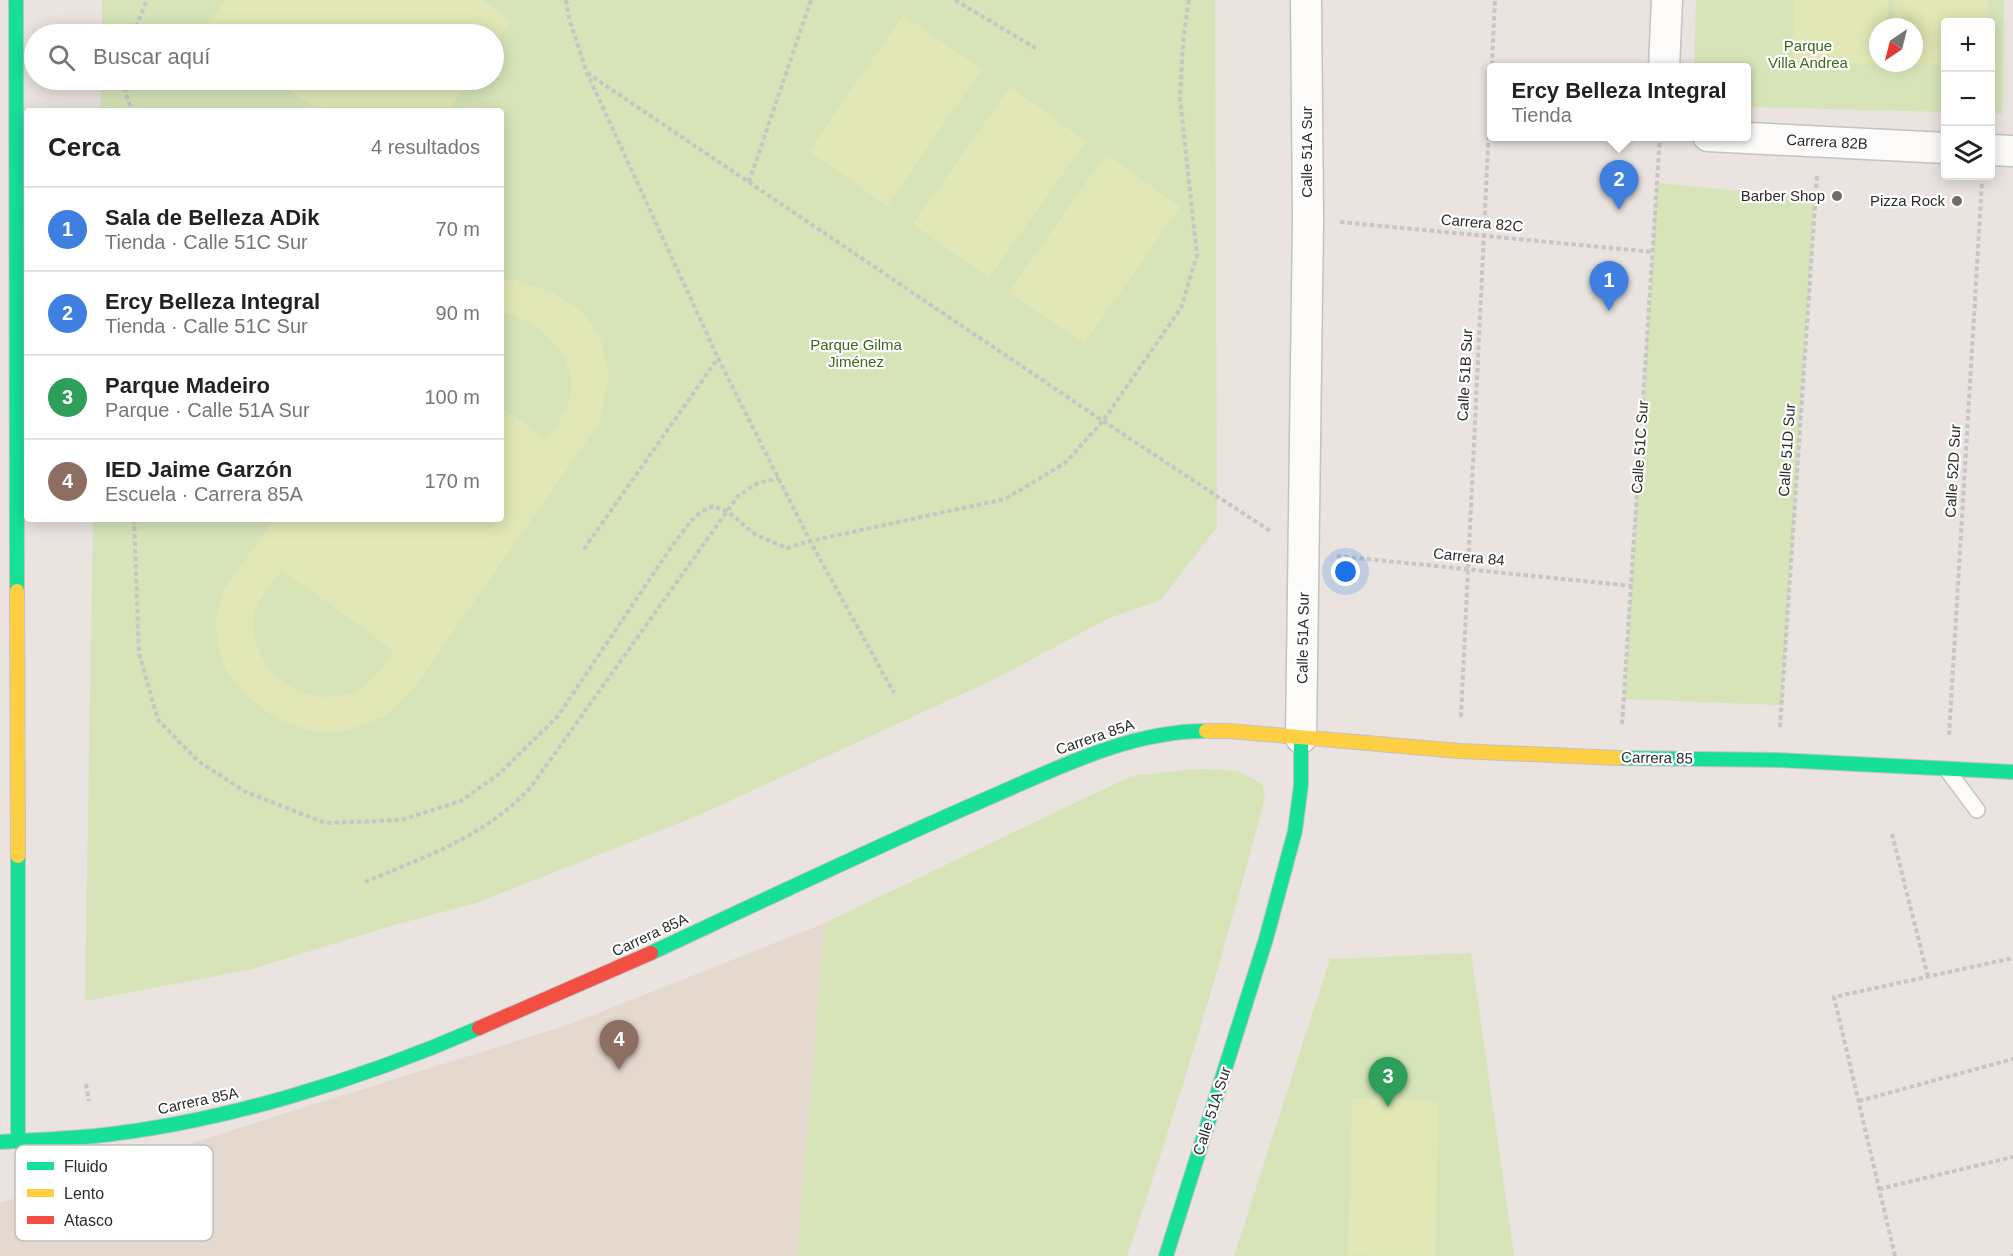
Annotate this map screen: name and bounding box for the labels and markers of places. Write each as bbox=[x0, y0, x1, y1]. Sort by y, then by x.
pin: 2 bbox=[1600, 160, 1638, 210]
place label: Barber Shop bbox=[1741, 187, 1825, 204]
marker: Barber Shop bbox=[1830, 189, 1844, 203]
place label: Pizza Rock bbox=[1870, 192, 1945, 209]
marker: Pizza Rock bbox=[1950, 194, 1964, 208]
pin: 1 bbox=[1590, 262, 1628, 311]
pin: 4 bbox=[600, 1020, 638, 1070]
pin: 3 bbox=[1368, 1058, 1408, 1107]

